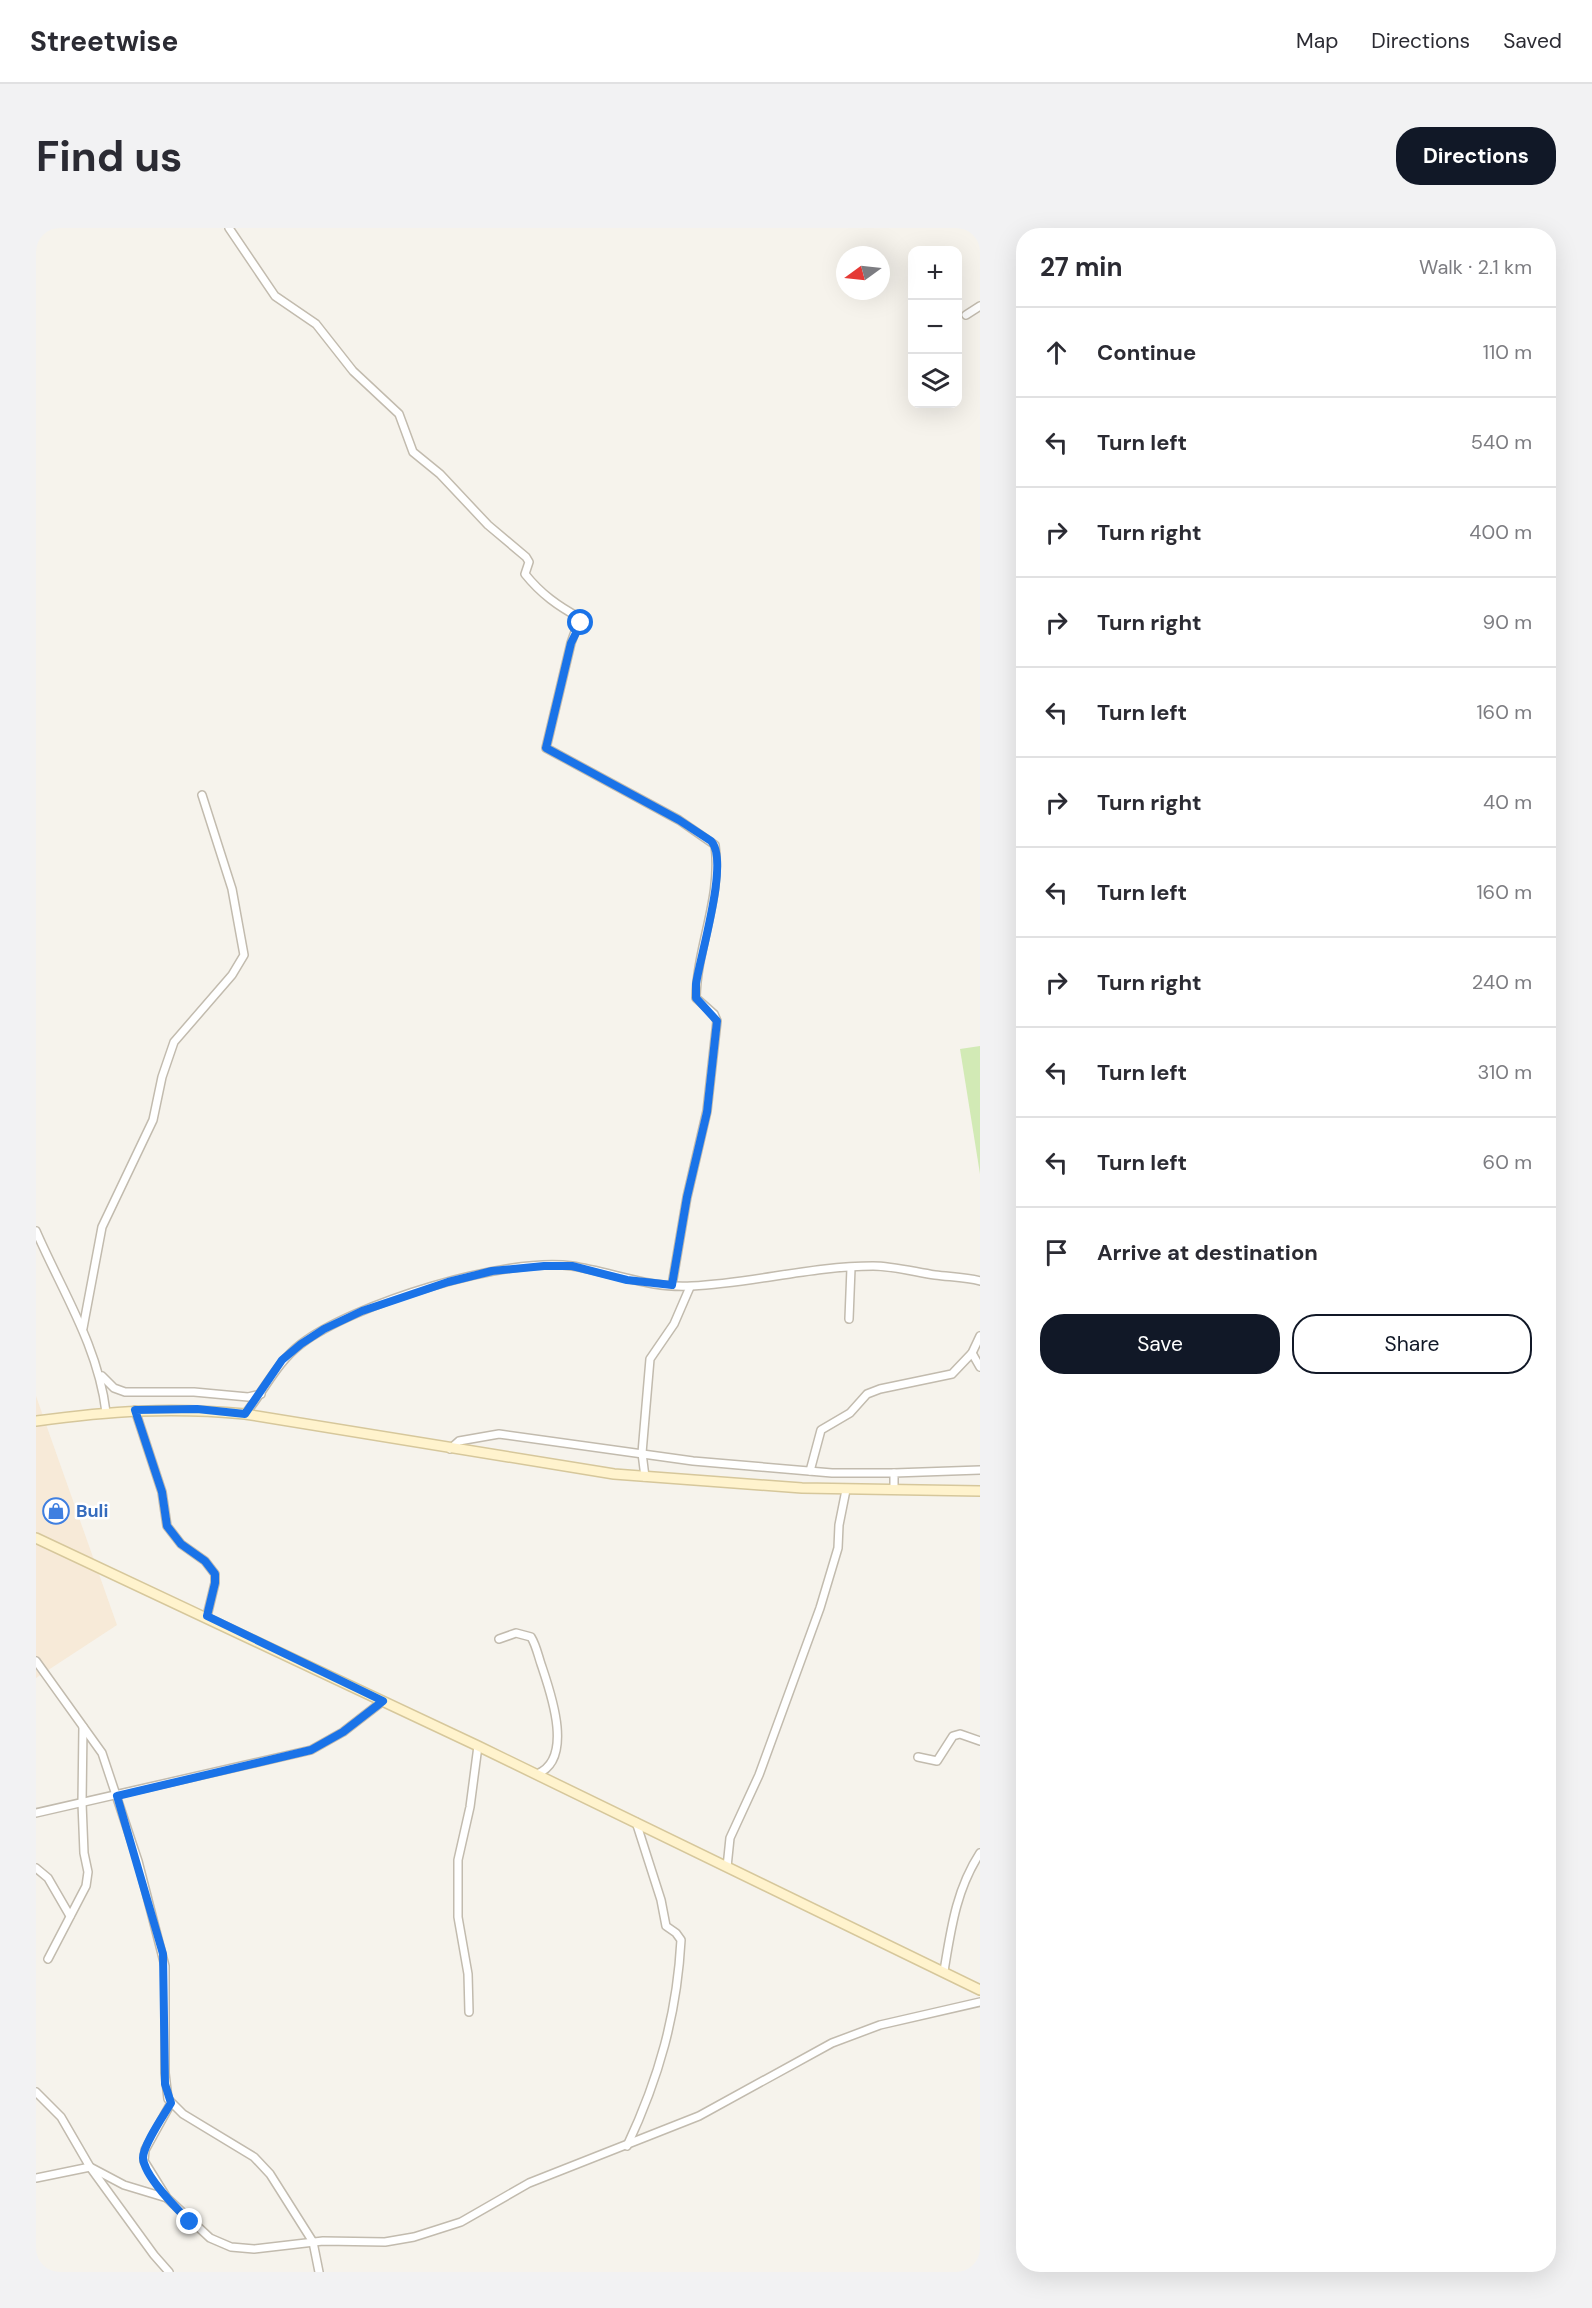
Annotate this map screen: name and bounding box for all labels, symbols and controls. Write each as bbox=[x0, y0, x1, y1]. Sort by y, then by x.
text: Streetwise bbox=[30, 23, 178, 60]
text: Map bbox=[1296, 27, 1338, 55]
text: Directions bbox=[1371, 27, 1470, 55]
text: Saved bbox=[1503, 27, 1562, 55]
button: Directions bbox=[1396, 127, 1556, 185]
text: Find us bbox=[36, 129, 182, 184]
north arrow bbox=[836, 246, 890, 300]
map controls bbox=[908, 246, 962, 408]
button: + bbox=[908, 246, 962, 300]
text: 27 min bbox=[1040, 250, 1123, 284]
text: Walk · 2.1 km bbox=[1419, 254, 1532, 280]
button: − bbox=[908, 300, 962, 354]
icon: ahead bbox=[1040, 336, 1073, 369]
text: Continue bbox=[1097, 338, 1196, 367]
text: 110 m bbox=[1483, 339, 1532, 365]
button: layers bbox=[908, 354, 962, 408]
icon: left bbox=[1040, 426, 1073, 459]
text: Turn left bbox=[1097, 428, 1187, 457]
text: 540 m bbox=[1471, 429, 1532, 455]
icon: right bbox=[1040, 516, 1073, 549]
text: Turn right bbox=[1097, 518, 1202, 547]
text: 400 m bbox=[1469, 519, 1532, 545]
icon: right bbox=[1040, 606, 1073, 639]
text: Turn right bbox=[1097, 608, 1202, 637]
route start bbox=[567, 609, 593, 635]
text: 90 m bbox=[1483, 609, 1532, 635]
icon: left bbox=[1040, 696, 1073, 729]
text: Turn left bbox=[1097, 698, 1187, 727]
text: 160 m bbox=[1476, 699, 1532, 725]
icon: right bbox=[1040, 786, 1073, 819]
text: Turn right bbox=[1097, 788, 1202, 817]
text: 40 m bbox=[1483, 789, 1532, 815]
icon: left bbox=[1040, 876, 1073, 909]
text: Turn left bbox=[1097, 878, 1187, 907]
text: 160 m bbox=[1476, 879, 1532, 905]
icon: right bbox=[1040, 966, 1073, 999]
text: Turn right bbox=[1097, 968, 1202, 997]
text: 240 m bbox=[1472, 969, 1532, 995]
icon: left bbox=[1040, 1056, 1073, 1089]
text: Turn left bbox=[1097, 1058, 1187, 1087]
text: 310 m bbox=[1477, 1059, 1532, 1085]
icon: left bbox=[1040, 1146, 1073, 1179]
text: Turn left bbox=[1097, 1148, 1187, 1177]
text: 60 m bbox=[1483, 1149, 1532, 1175]
icon: arrive bbox=[1040, 1236, 1073, 1269]
text: Arrive at destination bbox=[1097, 1238, 1318, 1267]
button: Save bbox=[1040, 1314, 1280, 1374]
button: Share bbox=[1292, 1314, 1532, 1374]
shop icon: Buli bbox=[41, 1496, 71, 1526]
place label: Buli bbox=[76, 1499, 108, 1523]
route end bbox=[176, 2208, 202, 2234]

